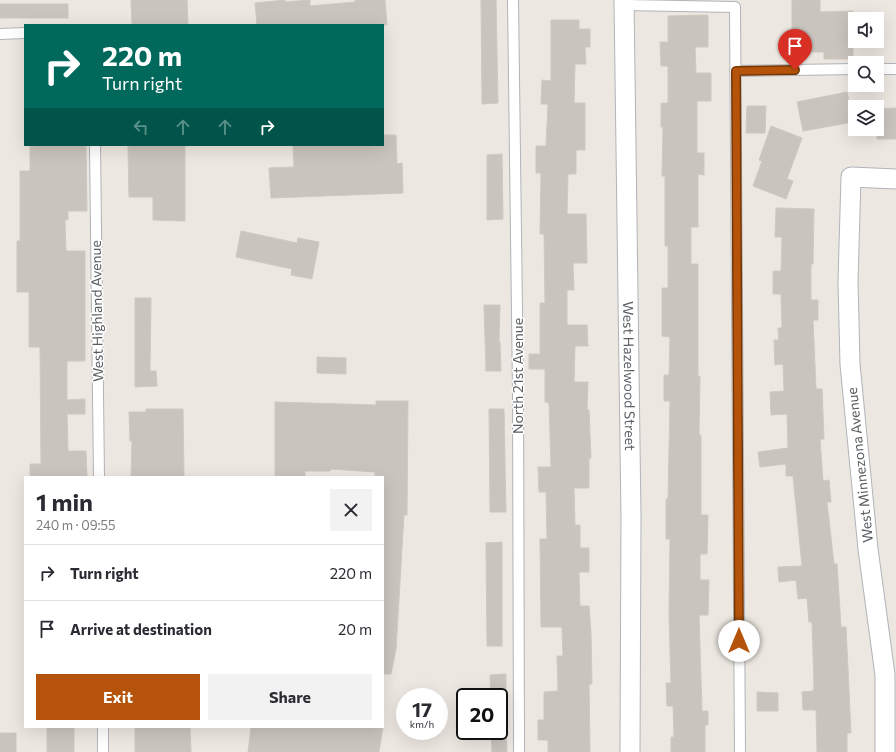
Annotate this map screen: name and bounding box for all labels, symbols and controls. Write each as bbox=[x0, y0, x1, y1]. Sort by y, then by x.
map controls bbox=[848, 12, 884, 136]
button: sound bbox=[848, 12, 884, 48]
pin bbox=[778, 29, 812, 70]
icon: arrive bbox=[784, 35, 806, 57]
text: 220 m bbox=[102, 38, 182, 72]
icon: right bbox=[36, 40, 88, 92]
button: search bbox=[848, 56, 884, 92]
text: Turn right bbox=[102, 72, 182, 94]
button: layers bbox=[848, 100, 884, 136]
icon: left bbox=[130, 116, 152, 138]
icon: ahead bbox=[172, 116, 194, 138]
icon: ahead bbox=[214, 116, 236, 138]
icon: right bbox=[256, 116, 278, 138]
street label: West Highland Avenue bbox=[87, 240, 106, 382]
street label: West Hazelwood Street bbox=[620, 301, 639, 451]
street label: North 21st Avenue bbox=[509, 318, 526, 434]
street label: West Minnezona Avenue bbox=[843, 387, 876, 543]
text: 1 min bbox=[36, 487, 93, 516]
button: close bbox=[330, 489, 372, 531]
text: 240 m · 09:55 bbox=[36, 517, 116, 533]
icon: right bbox=[36, 562, 58, 584]
text: Turn right bbox=[70, 564, 139, 582]
text: 220 m bbox=[330, 564, 372, 582]
icon: arrive bbox=[36, 618, 58, 640]
text: Arrive at destination bbox=[70, 620, 212, 638]
text: 20 m bbox=[338, 620, 372, 638]
position arrow bbox=[718, 620, 760, 662]
button: Exit bbox=[36, 674, 200, 720]
button: Share bbox=[208, 674, 372, 720]
speed limit sign: 20 bbox=[456, 688, 508, 740]
text: 17 bbox=[412, 697, 432, 721]
text: km/h bbox=[410, 718, 434, 730]

